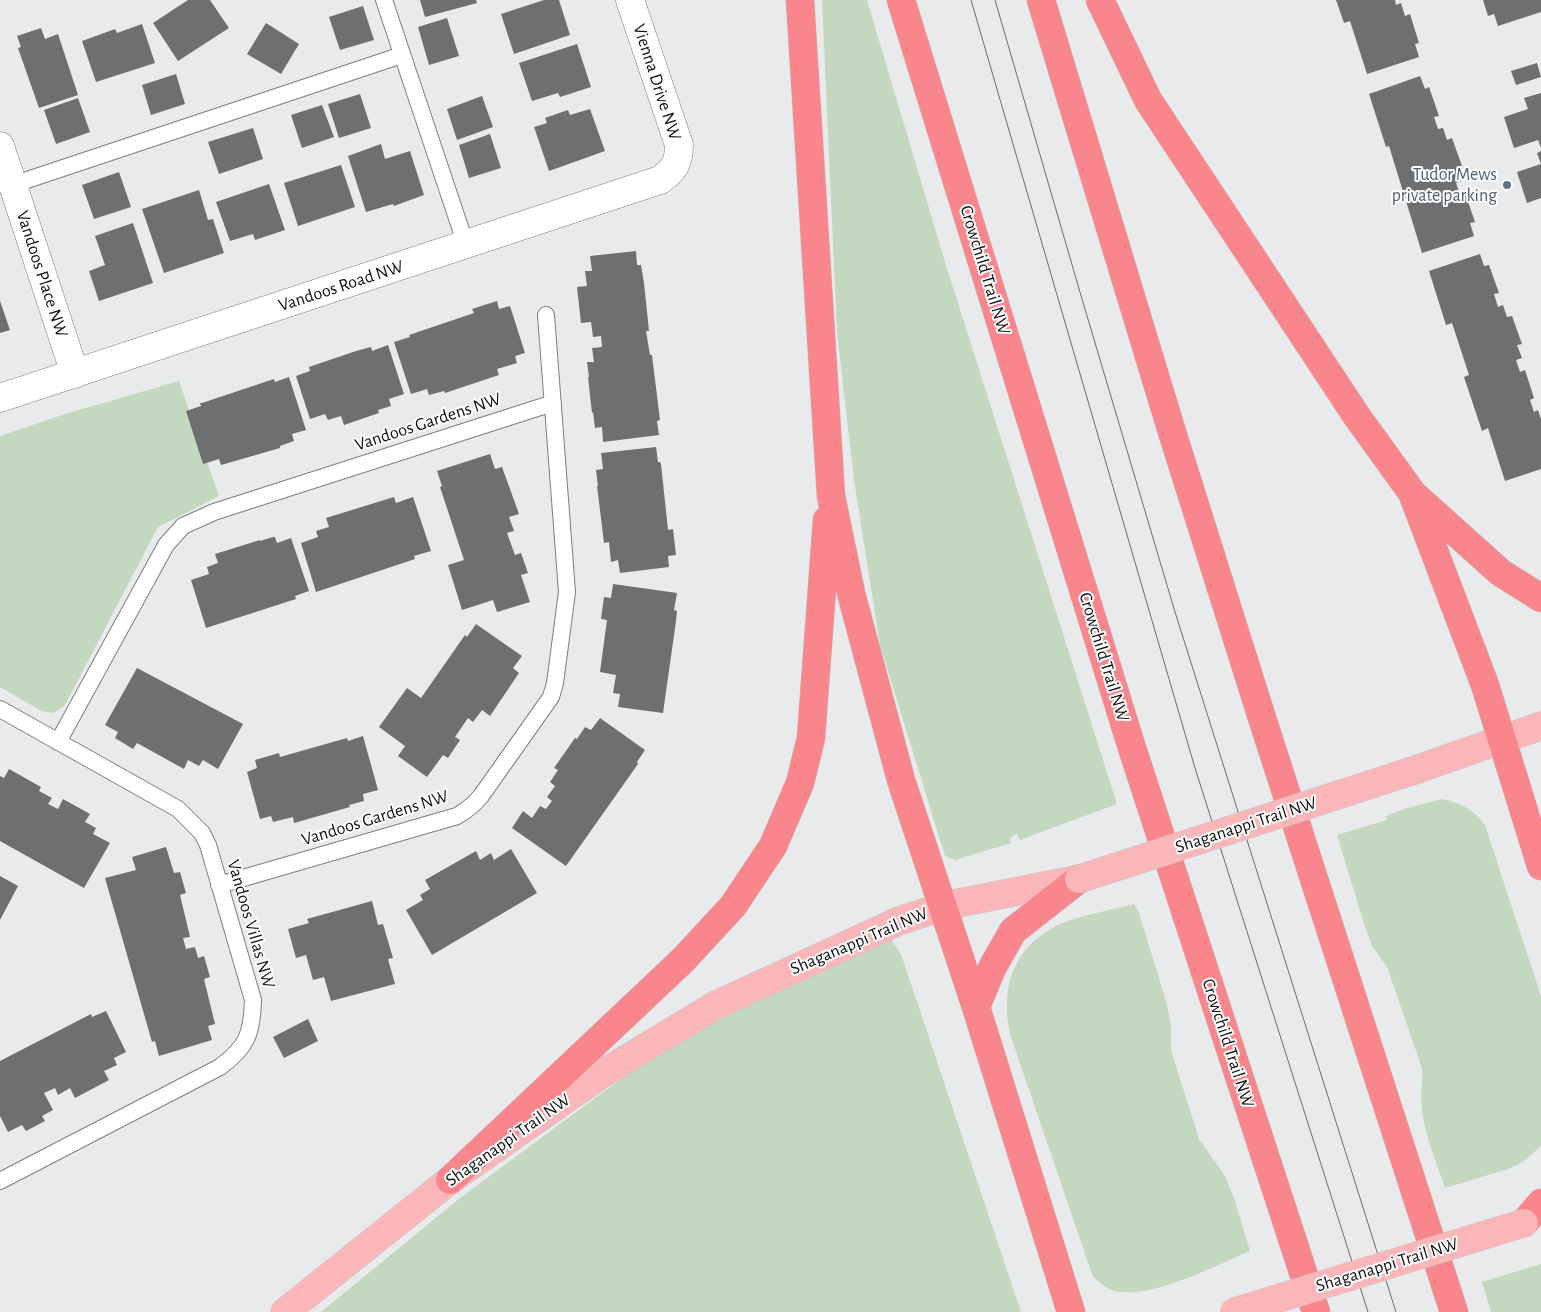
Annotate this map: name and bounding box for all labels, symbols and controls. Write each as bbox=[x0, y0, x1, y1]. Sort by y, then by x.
street label: Vienna Drive NW bbox=[628, 21, 686, 143]
place label: Tudor Mews private parking bbox=[1392, 164, 1497, 206]
marker: Tudor Mews private parking bbox=[1501, 179, 1513, 191]
street label: Crowchild Trail NW bbox=[955, 203, 1015, 337]
street label: Vandoos Place NW bbox=[11, 208, 73, 340]
street label: Vandoos Road NW bbox=[276, 256, 406, 316]
street label: Vandoos Gardens NW bbox=[352, 388, 504, 456]
street label: Crowchild Trail NW bbox=[1074, 590, 1134, 724]
street label: Vandoos Gardens NW bbox=[299, 785, 451, 851]
street label: Shaganappi Trail NW bbox=[1173, 792, 1319, 858]
street label: Vandoos Villas NW bbox=[222, 857, 280, 991]
street label: Shaganappi Trail NW bbox=[787, 902, 931, 980]
street label: Crowchild Trail NW bbox=[1197, 976, 1259, 1110]
street label: Shaganappi Trail NW bbox=[441, 1089, 575, 1191]
street label: Shaganappi Trail NW bbox=[1313, 1233, 1461, 1297]

